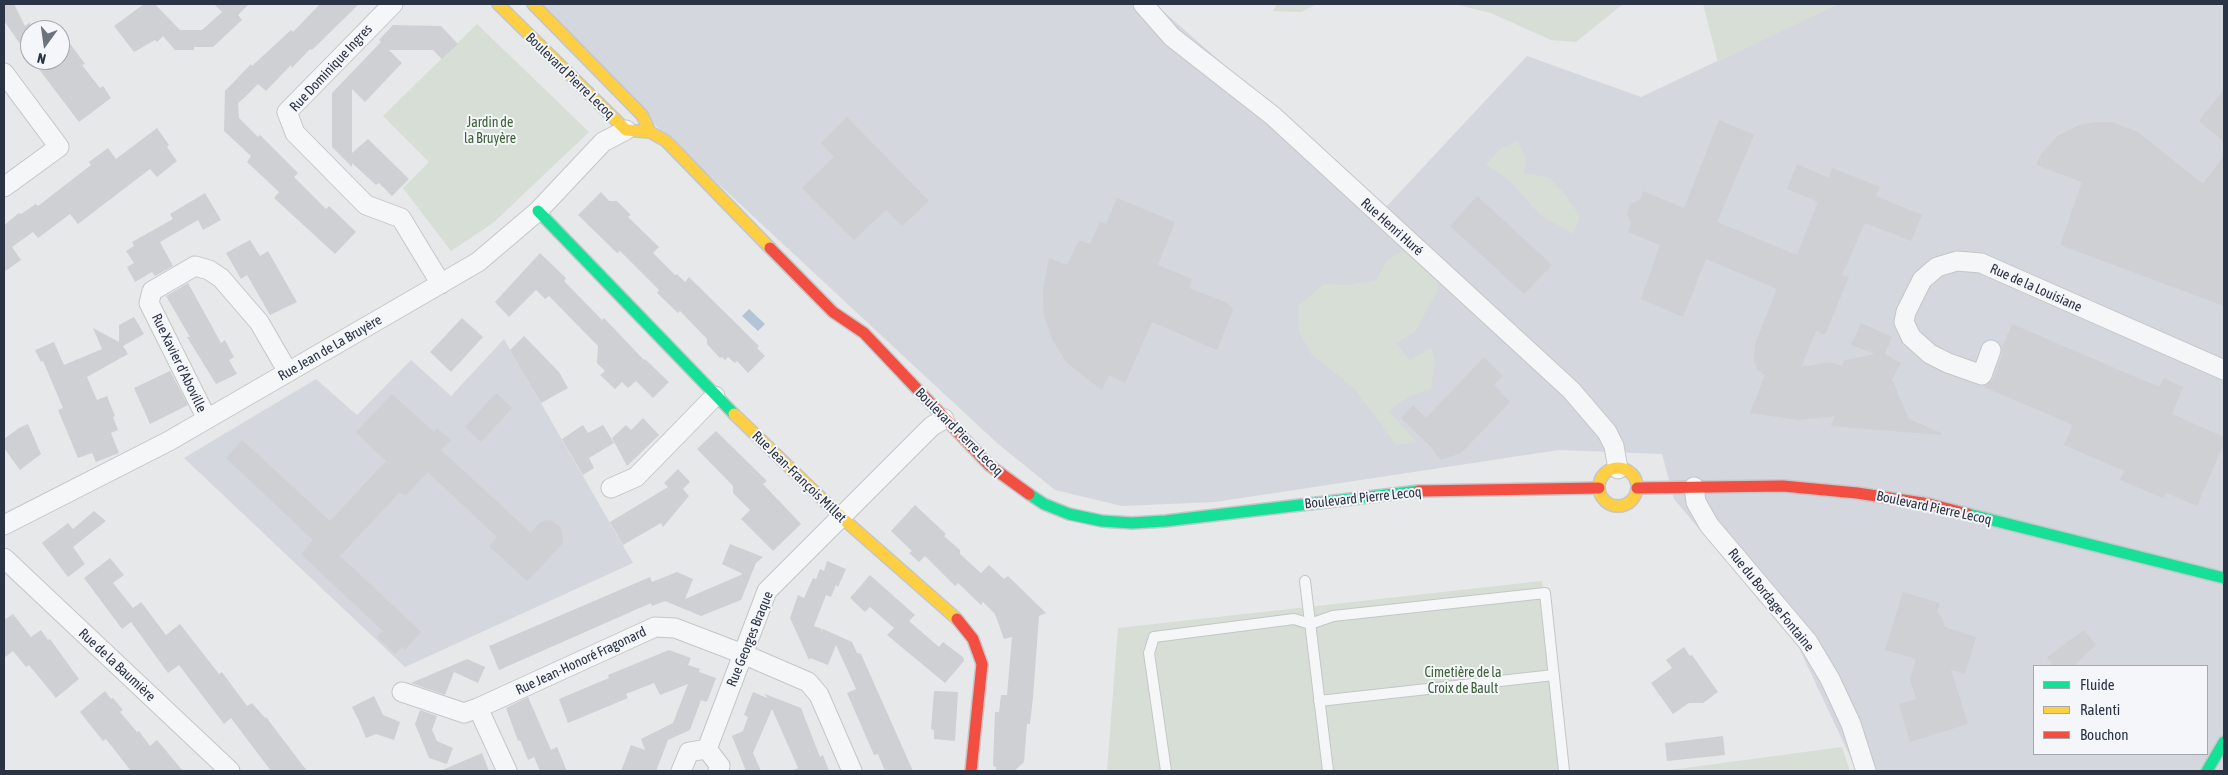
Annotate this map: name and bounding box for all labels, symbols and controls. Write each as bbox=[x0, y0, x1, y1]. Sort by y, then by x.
north arrow bbox=[20, 20, 70, 70]
street label: Rue Dominique Ingres bbox=[286, 21, 376, 115]
street label: Boulevard Pierre Lecoq bbox=[522, 29, 618, 123]
text: N bbox=[36, 50, 48, 67]
park label: Jardin de la Bruyère bbox=[464, 115, 516, 148]
street label: Rue Henri Huré bbox=[1357, 195, 1427, 259]
street label: Rue de la Louisiane bbox=[1987, 260, 2085, 316]
street label: Rue Xavier d'Aboville bbox=[148, 311, 210, 415]
street label: Rue Jean de La Bruyère bbox=[275, 312, 385, 384]
street label: Boulevard Pierre Lecoq bbox=[912, 385, 1006, 479]
street label: Rue Jean-François Millet bbox=[748, 428, 850, 526]
street label: Boulevard Pierre Lecoq bbox=[1304, 484, 1422, 512]
street label: Boulevard Pierre Lecoq bbox=[1875, 488, 1993, 528]
street label: Rue du Bordage Fontaine bbox=[1724, 545, 1818, 655]
street label: Rue Georges Braque bbox=[723, 589, 777, 689]
street label: Rue Jean-Honoré Fragonard bbox=[513, 623, 649, 699]
street label: Rue de la Baumière bbox=[75, 625, 159, 705]
park label: Cimetière de la Croix de Bault bbox=[1424, 665, 1502, 698]
legend bbox=[2033, 665, 2208, 755]
text: Fluide bbox=[2080, 676, 2115, 693]
text: Ralenti bbox=[2080, 701, 2120, 718]
text: Bouchon bbox=[2080, 726, 2129, 743]

